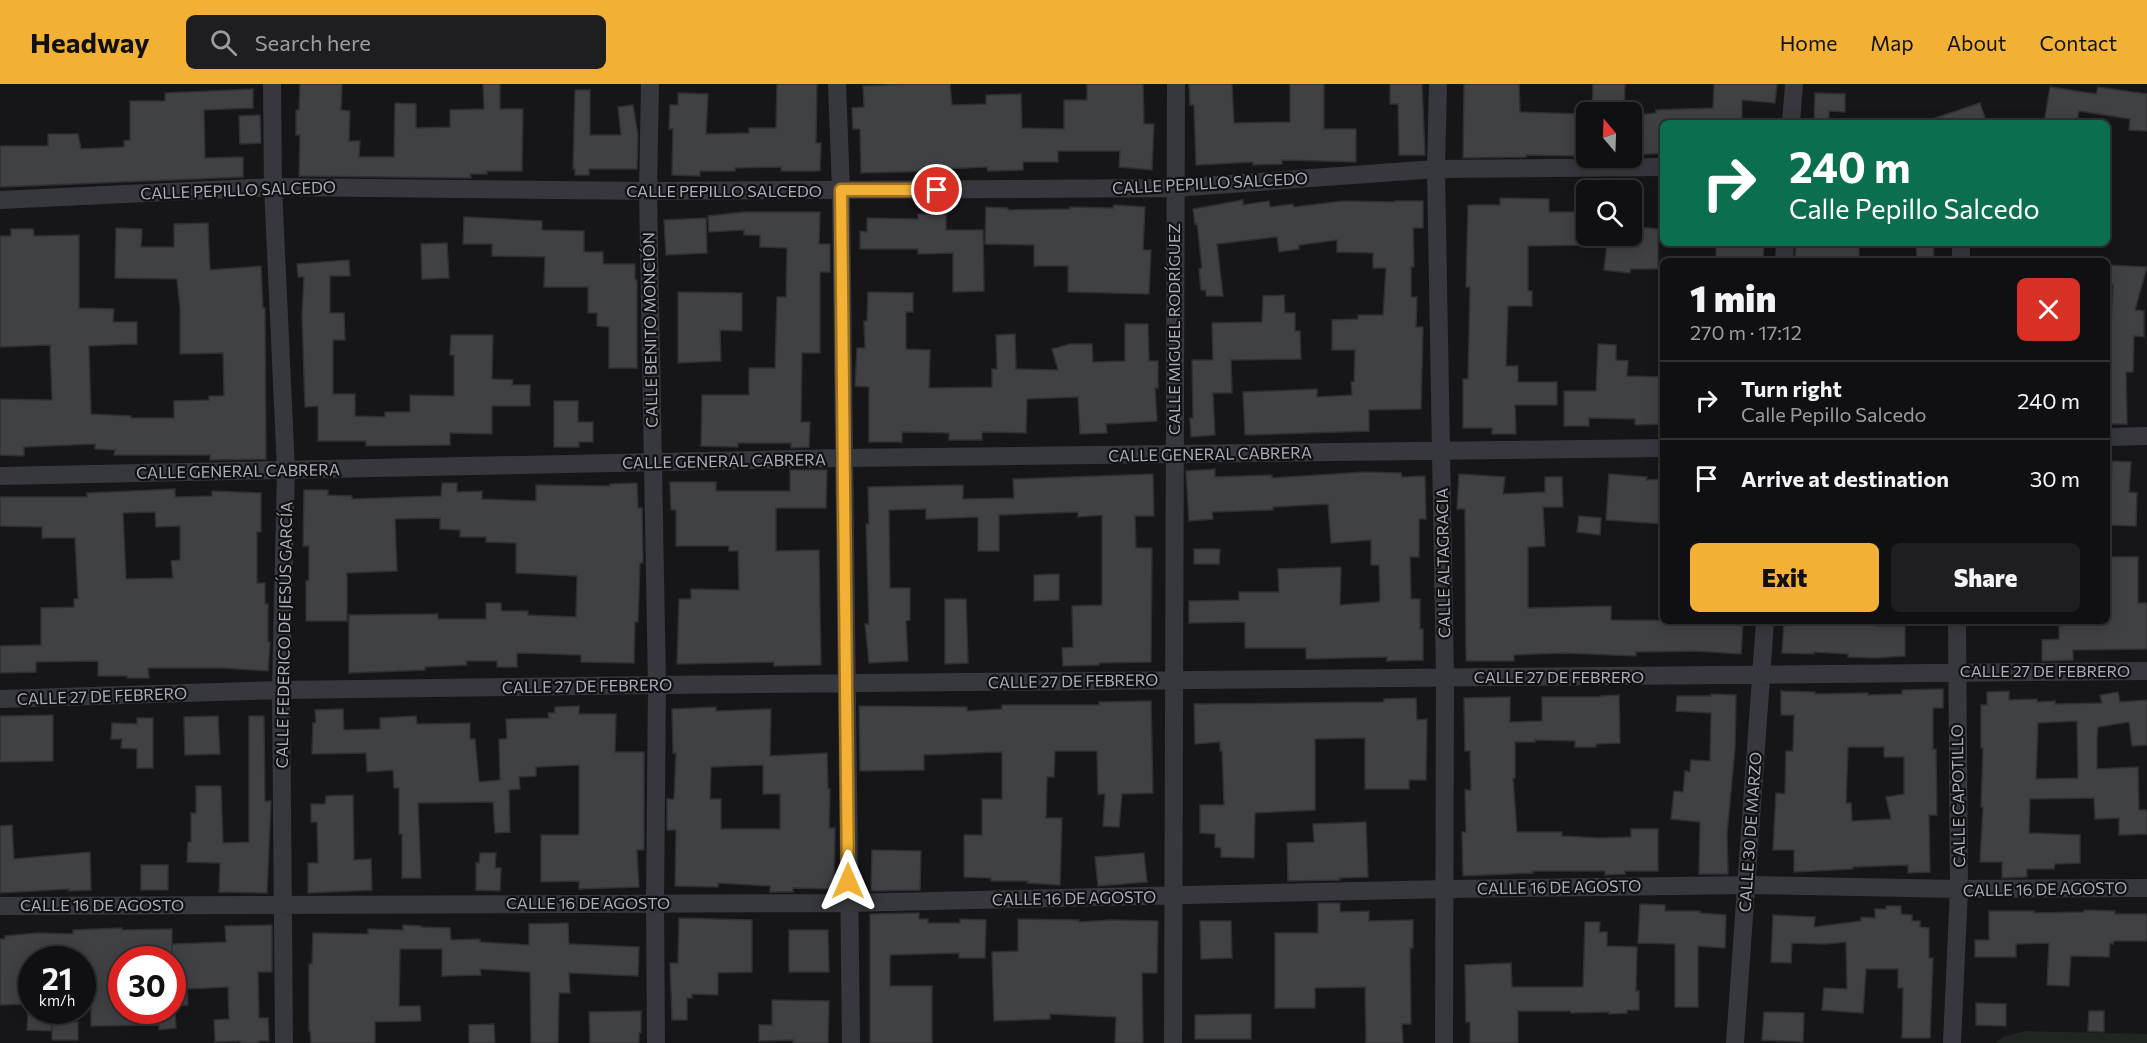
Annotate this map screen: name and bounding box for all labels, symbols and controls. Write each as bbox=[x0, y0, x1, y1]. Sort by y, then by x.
search box bbox=[186, 15, 606, 69]
text: Headway bbox=[30, 25, 150, 59]
icon: search bbox=[207, 26, 240, 59]
text: Search here bbox=[255, 29, 371, 56]
text: Home bbox=[1780, 30, 1837, 55]
text: Map bbox=[1870, 30, 1914, 55]
text: About bbox=[1947, 30, 2006, 55]
text: Contact bbox=[2039, 30, 2117, 55]
north arrow bbox=[1576, 102, 1642, 168]
map controls bbox=[1576, 102, 1642, 246]
text: 240 m bbox=[1789, 140, 1911, 192]
icon: right bbox=[1690, 144, 1768, 222]
pin bbox=[911, 164, 962, 215]
street label: CALLE PEPILLO SALCEDO bbox=[1112, 168, 1308, 197]
icon: arrive bbox=[920, 173, 953, 206]
street label: CALLE PEPILLO SALCEDO bbox=[140, 177, 336, 202]
button: search bbox=[1576, 180, 1642, 246]
street label: CALLE PEPILLO SALCEDO bbox=[626, 181, 822, 200]
text: Calle Pepillo Salcedo bbox=[1789, 192, 2040, 225]
street label: CALLE MIGUEL RODRÍGUEZ bbox=[1164, 223, 1183, 435]
street label: CALLE BENITO MONCIÓN bbox=[638, 232, 661, 428]
text: 1 min bbox=[1690, 275, 1776, 319]
button: close bbox=[2017, 278, 2080, 341]
text: 270 m · 17:12 bbox=[1690, 320, 1802, 344]
text: Turn right bbox=[1741, 375, 1842, 402]
icon: right bbox=[1690, 384, 1723, 417]
text: 240 m bbox=[2017, 387, 2080, 414]
text: Calle Pepillo Salcedo bbox=[1741, 402, 1927, 426]
street label: CALLE GENERAL CABRERA bbox=[1108, 442, 1312, 465]
street label: CALLE GENERAL CABRERA bbox=[622, 449, 826, 472]
street label: CALLE GENERAL CABRERA bbox=[136, 459, 340, 482]
icon: arrive bbox=[1690, 462, 1723, 495]
text: Arrive at destination bbox=[1741, 465, 1949, 492]
text: 30 m bbox=[2030, 465, 2080, 492]
street label: CALLE ALTAGRACIA bbox=[1432, 488, 1453, 638]
street label: CALLE FEDERICO DE JESÚS GARCÍA bbox=[272, 501, 295, 769]
button: Exit bbox=[1690, 543, 1879, 612]
button: Share bbox=[1891, 543, 2080, 612]
street label: CALLE 27 DE FEBRERO bbox=[1960, 661, 2130, 680]
street label: CALLE 27 DE FEBRERO bbox=[1474, 667, 1644, 686]
street label: CALLE 27 DE FEBRERO bbox=[988, 670, 1158, 691]
street label: CALLE 27 DE FEBRERO bbox=[502, 675, 672, 696]
street label: CALLE 27 DE FEBRERO bbox=[17, 683, 187, 708]
street label: CALLE CAPOTILLO bbox=[1947, 724, 1968, 868]
street label: CALLE 30 DE MARZO bbox=[1734, 751, 1765, 913]
position arrow bbox=[816, 849, 880, 913]
street label: CALLE 16 DE AGOSTO bbox=[1477, 876, 1641, 897]
street label: CALLE 16 DE AGOSTO bbox=[1963, 878, 2127, 899]
street label: CALLE 16 DE AGOSTO bbox=[992, 887, 1156, 908]
street label: CALLE 16 DE AGOSTO bbox=[506, 893, 670, 912]
street label: CALLE 16 DE AGOSTO bbox=[20, 895, 184, 914]
speed limit sign: 30 bbox=[108, 946, 186, 1024]
text: 21 bbox=[42, 959, 72, 996]
text: km/h bbox=[39, 991, 75, 1009]

